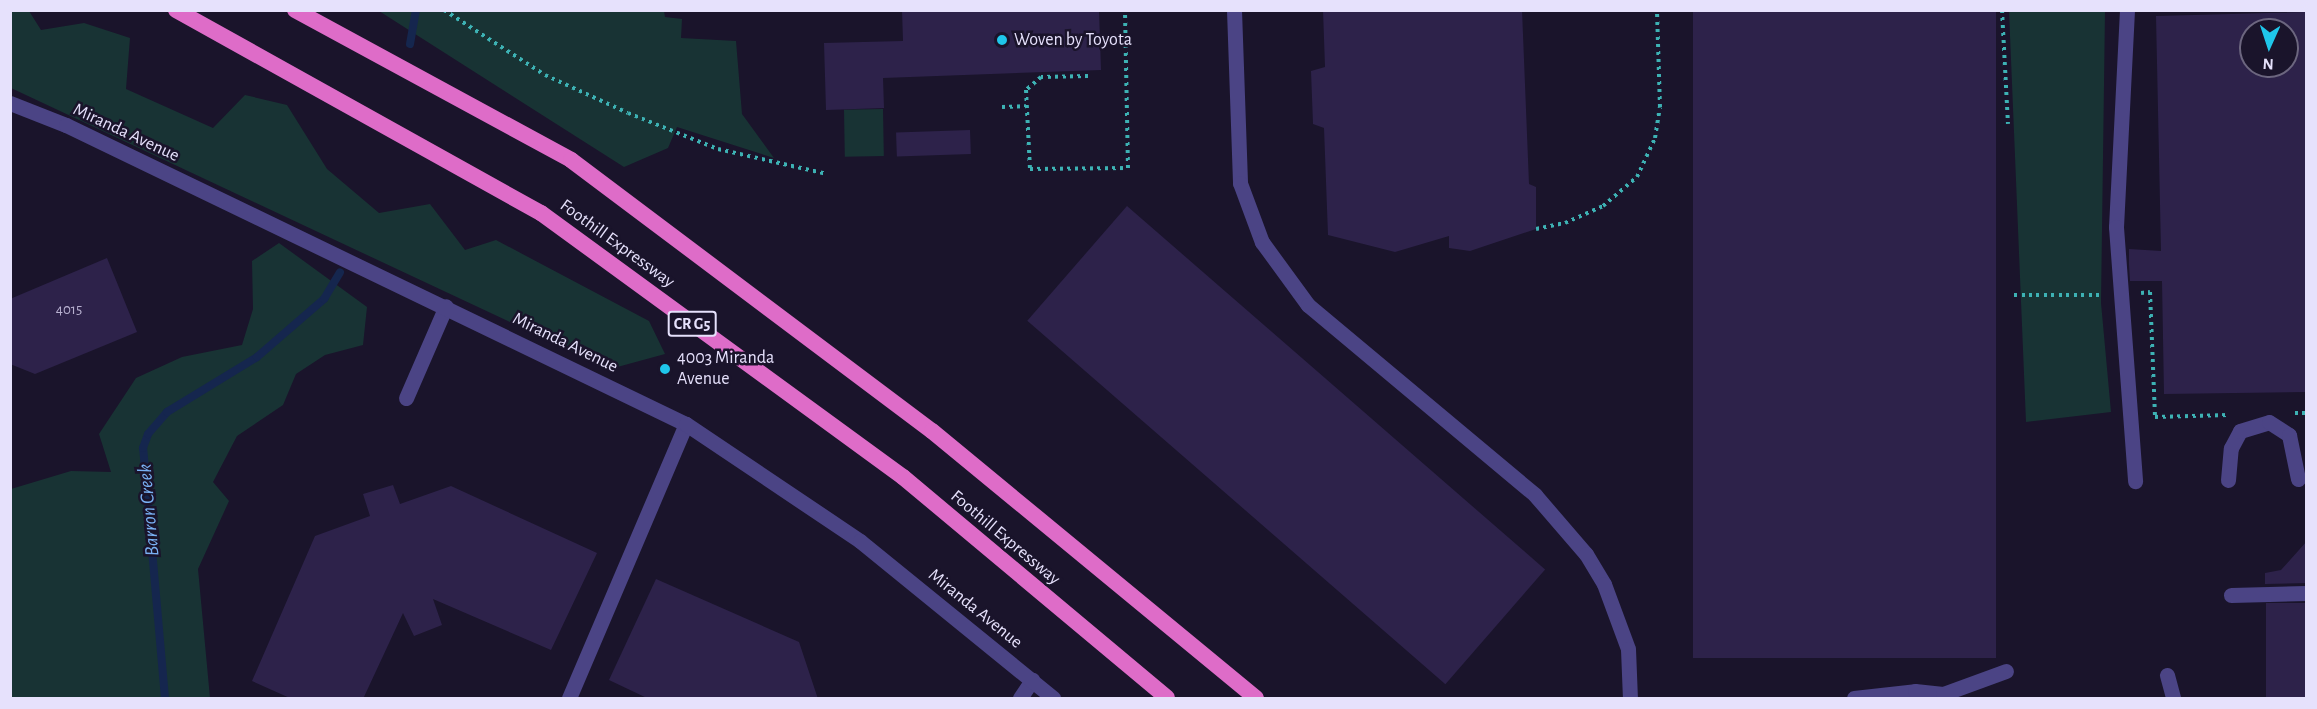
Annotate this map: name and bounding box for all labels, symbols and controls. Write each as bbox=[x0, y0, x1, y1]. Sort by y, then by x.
north arrow bbox=[2239, 18, 2299, 78]
place label: Woven by Toyota bbox=[1014, 29, 1132, 51]
marker: Woven by Toyota bbox=[995, 33, 1009, 47]
text: N bbox=[2262, 56, 2274, 72]
street label: Miranda Avenue bbox=[69, 99, 183, 167]
street label: Foothill Expressway bbox=[555, 195, 679, 293]
house number: 4015 bbox=[56, 301, 82, 319]
street label: Miranda Avenue bbox=[509, 308, 621, 378]
road number: CR G5 bbox=[666, 311, 718, 337]
place label: 4003 Miranda Avenue bbox=[677, 348, 774, 391]
marker: 4003 Miranda Avenue bbox=[658, 362, 672, 376]
water label: Barron Creek bbox=[133, 463, 165, 557]
street label: Foothill Expressway bbox=[946, 486, 1064, 590]
street label: Miranda Avenue bbox=[924, 565, 1026, 653]

